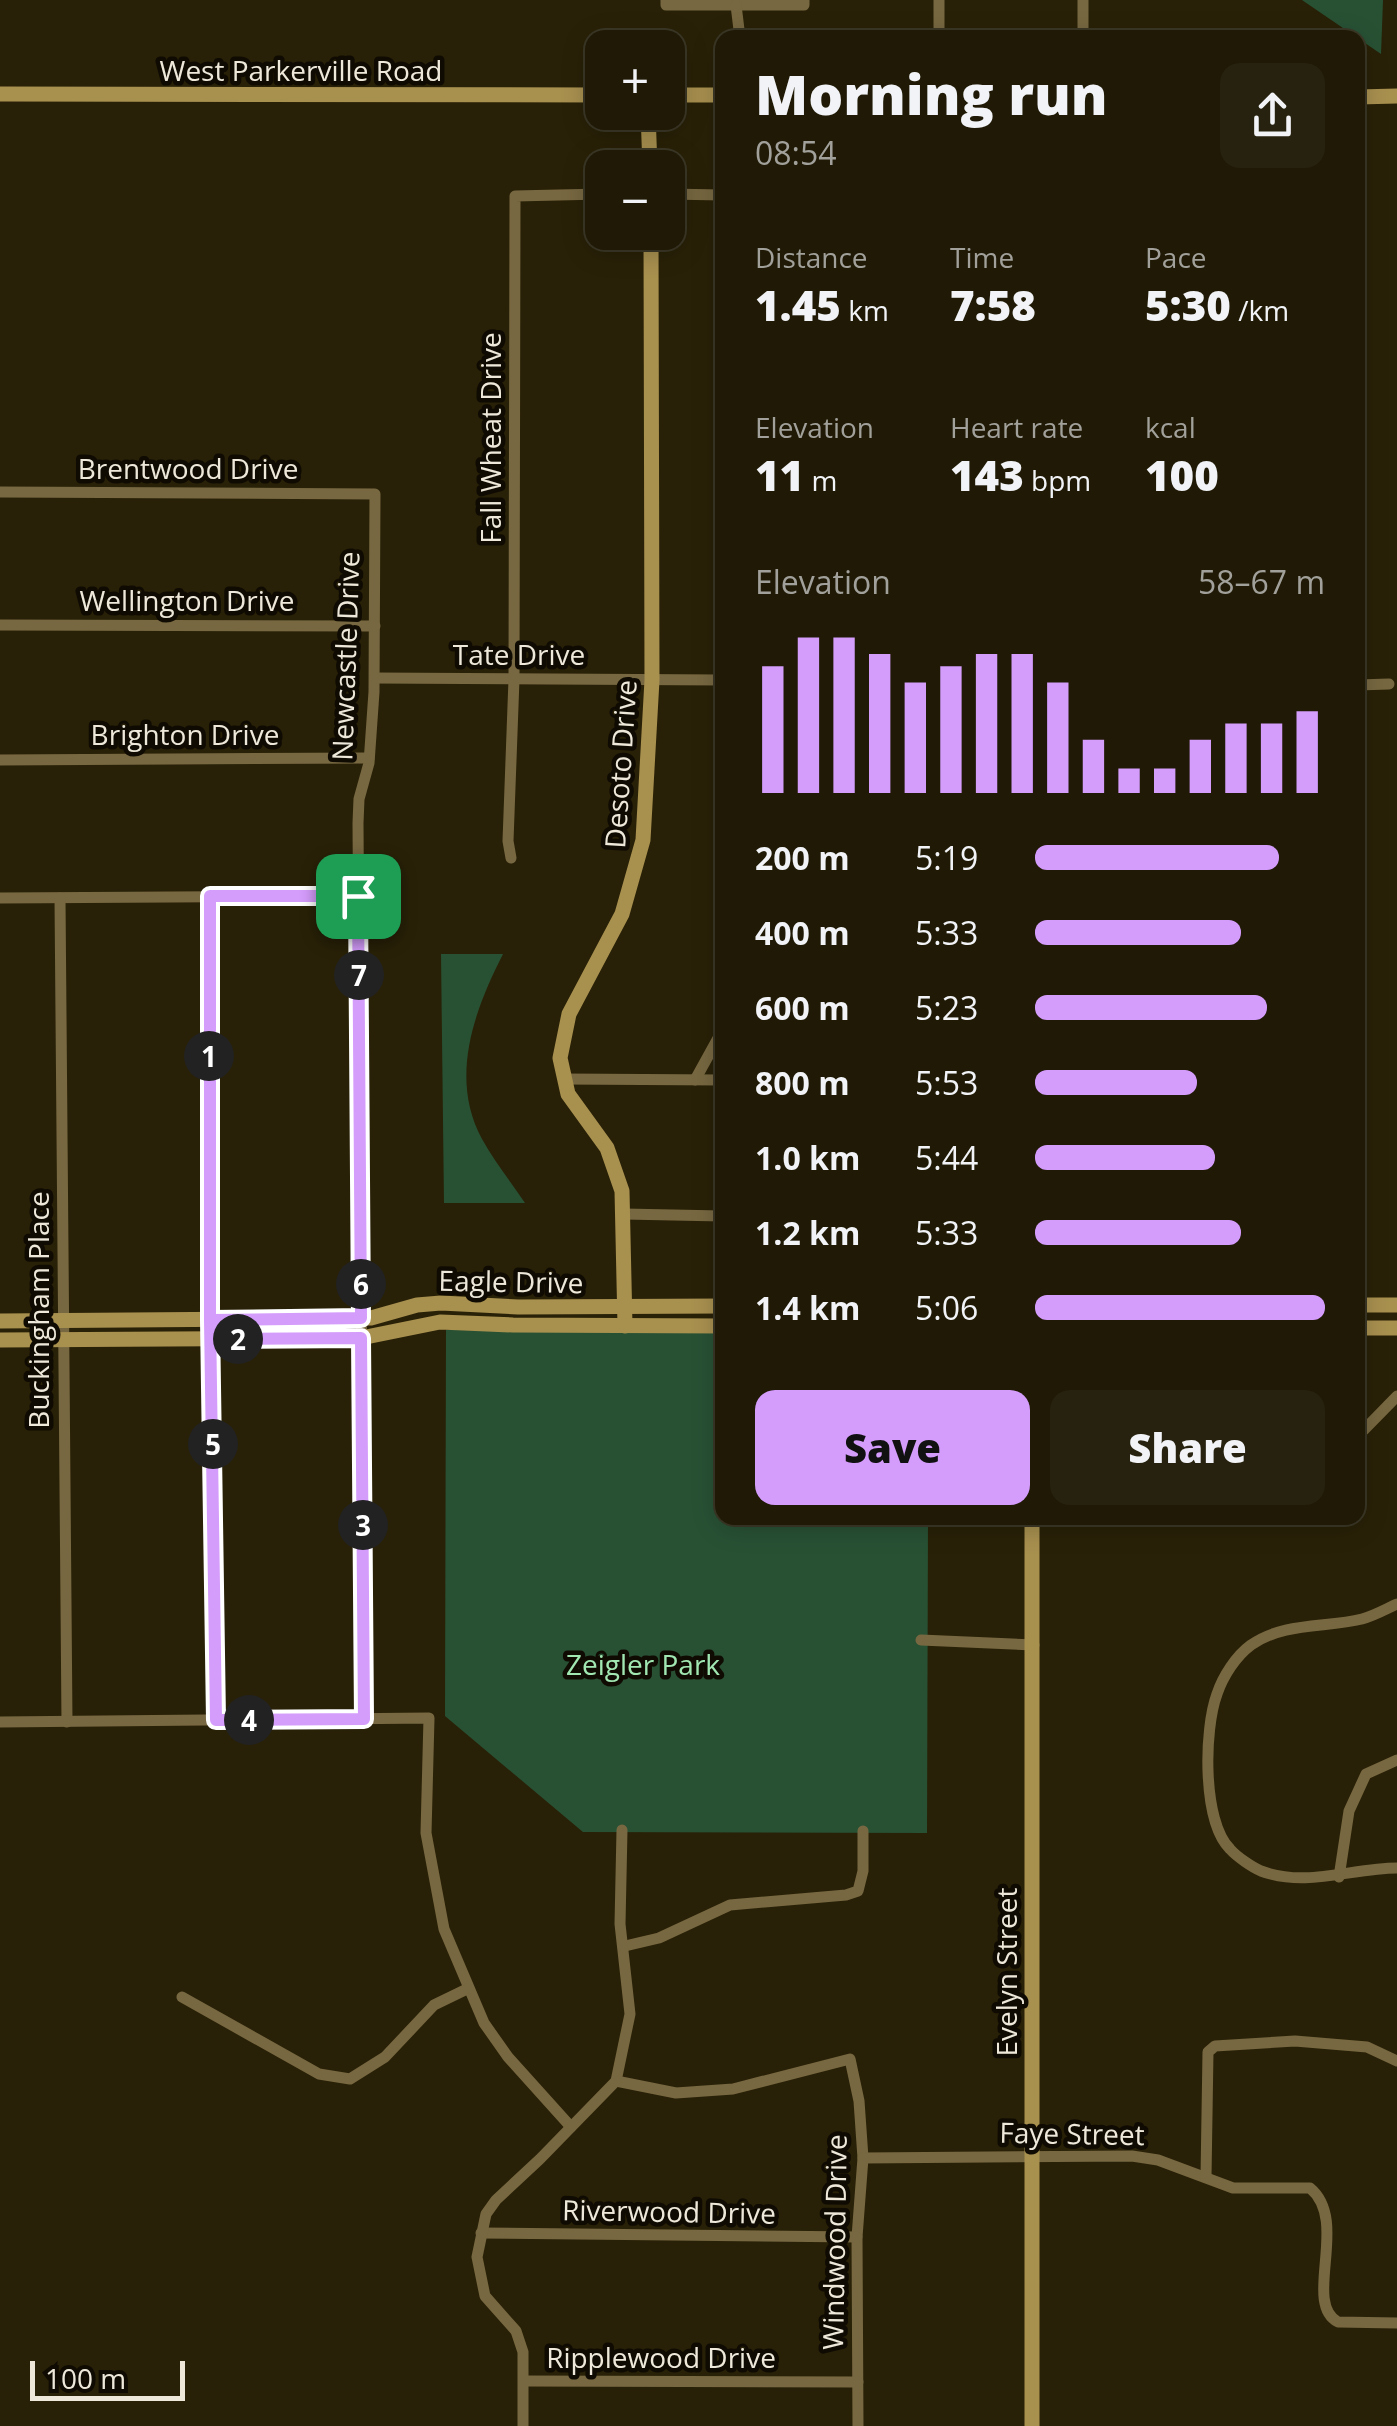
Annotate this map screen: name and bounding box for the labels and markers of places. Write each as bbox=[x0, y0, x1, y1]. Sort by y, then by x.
pin bbox=[316, 854, 401, 939]
pin: 7 bbox=[334, 950, 384, 1000]
pin: 1 bbox=[184, 1031, 234, 1081]
pin: 6 bbox=[336, 1259, 386, 1309]
pin: 2 bbox=[213, 1314, 263, 1364]
pin: 5 bbox=[188, 1419, 238, 1469]
pin: 3 bbox=[338, 1500, 388, 1550]
pin: 4 bbox=[224, 1695, 274, 1745]

